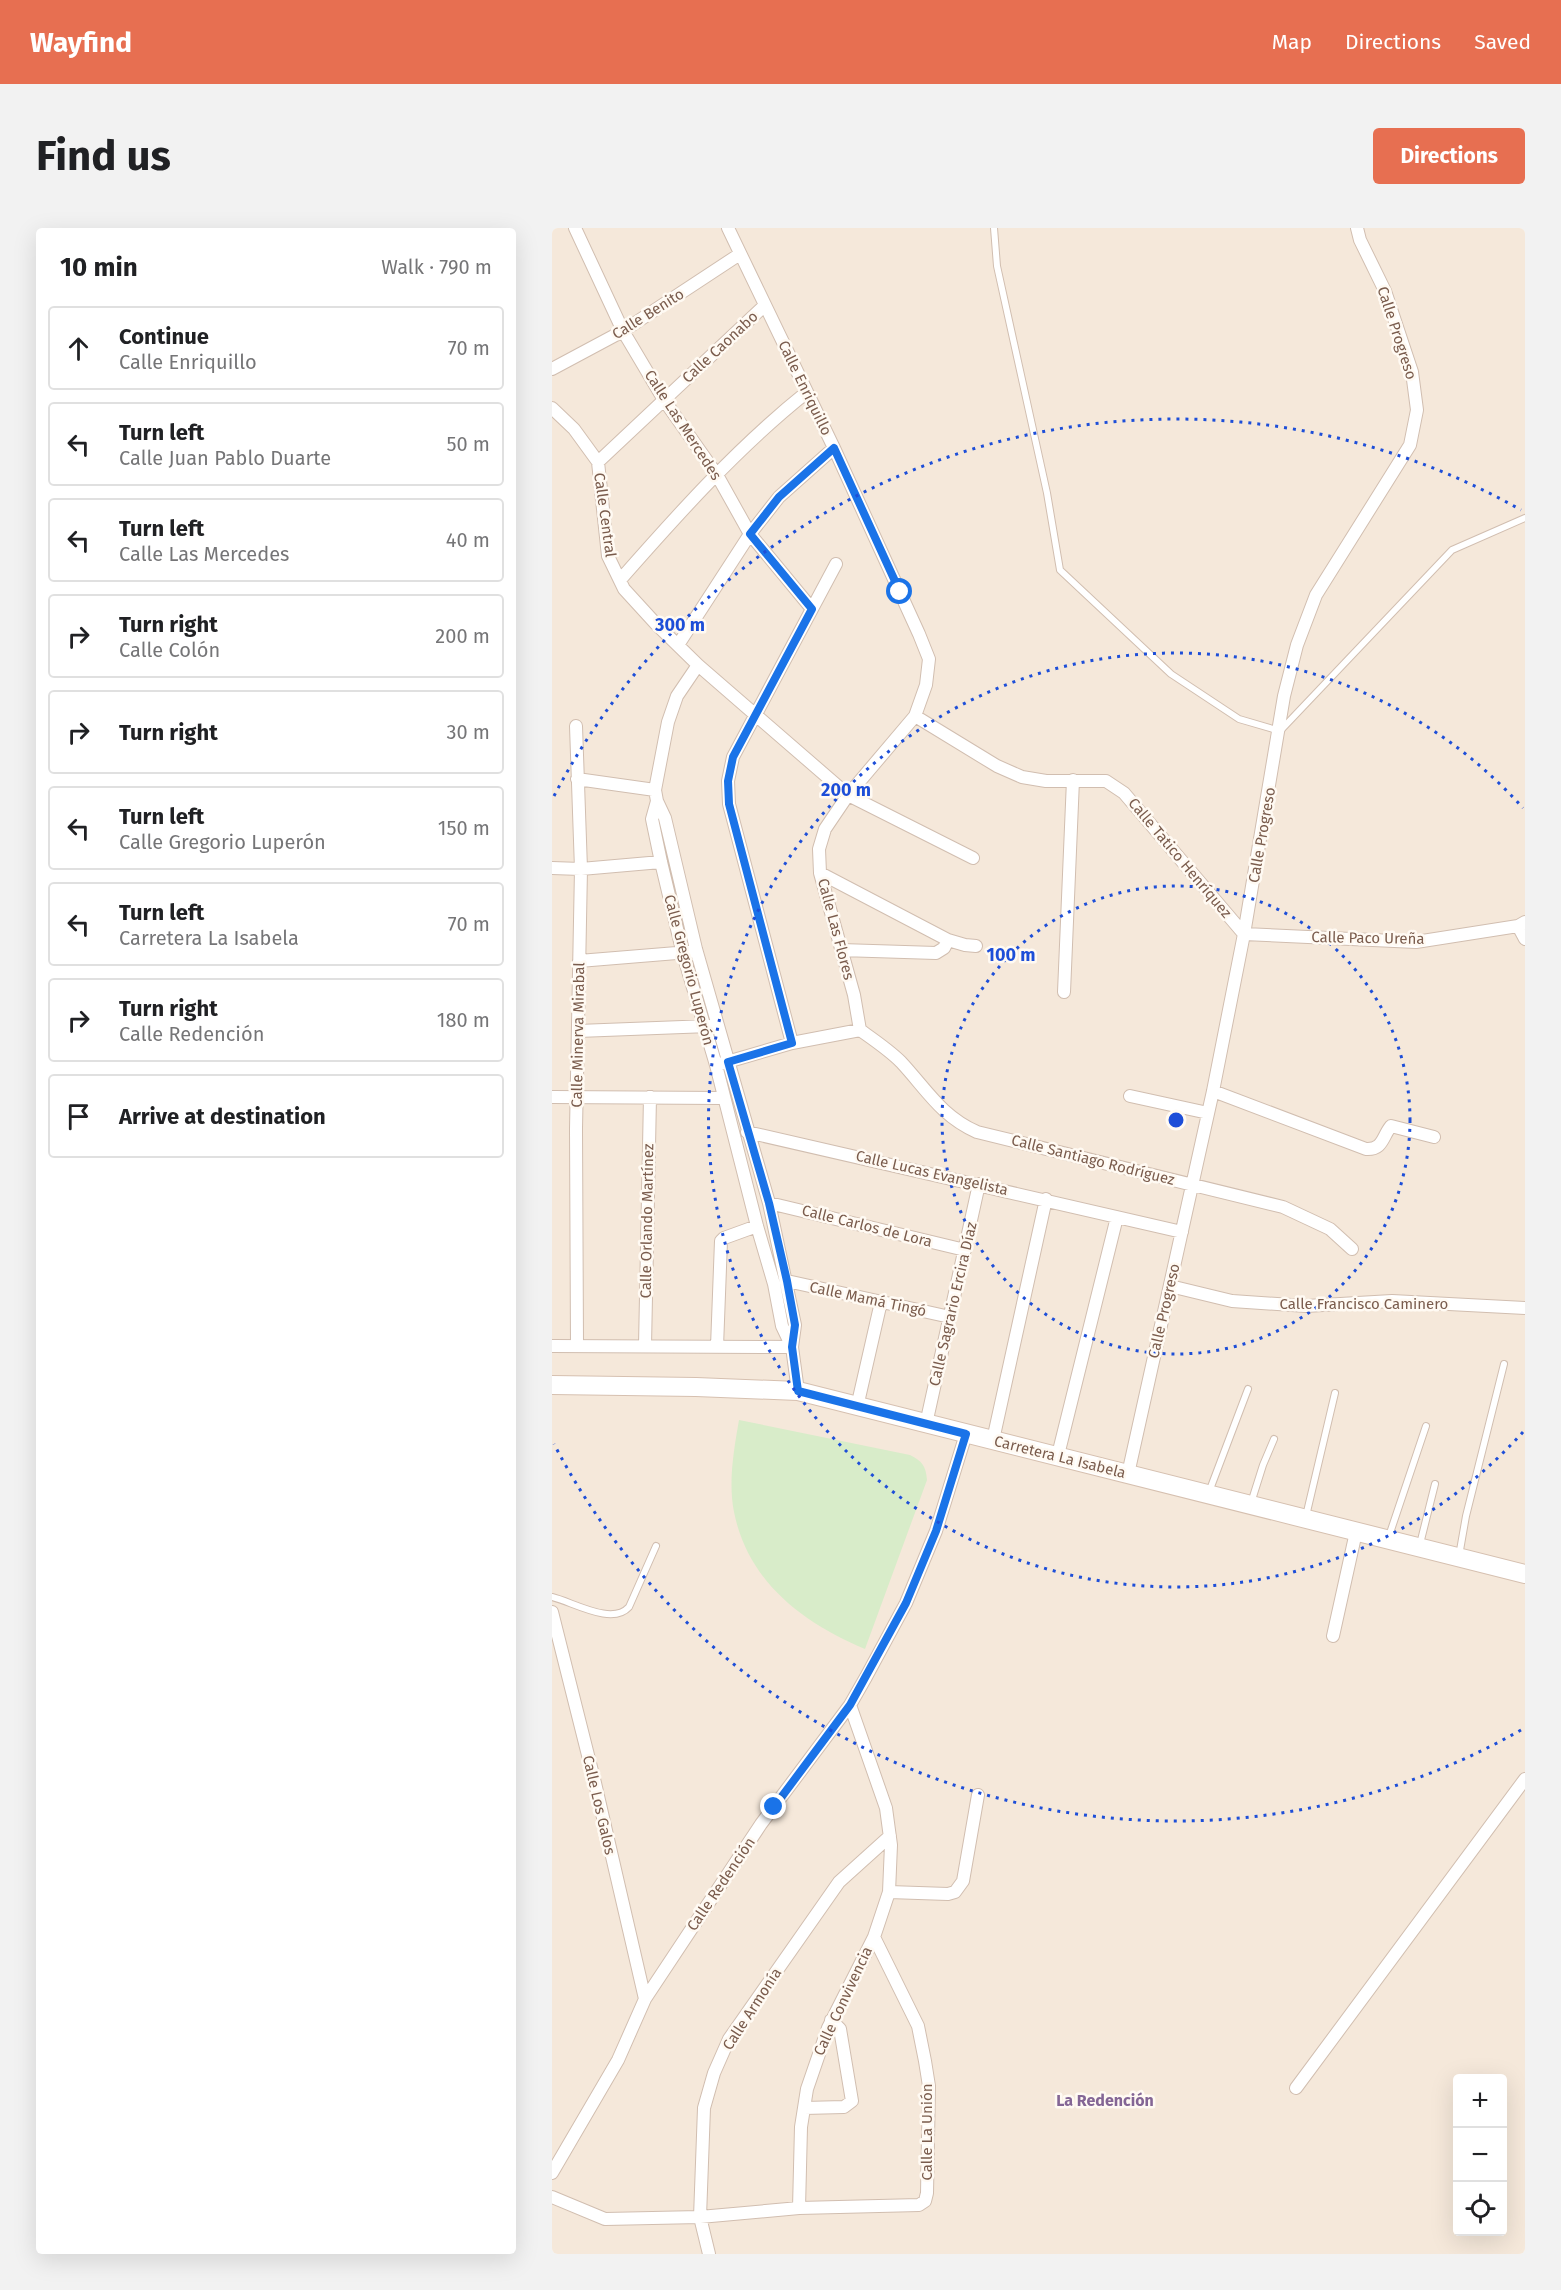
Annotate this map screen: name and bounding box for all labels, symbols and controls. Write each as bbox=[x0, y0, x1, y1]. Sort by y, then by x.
text: Wayfind bbox=[30, 26, 132, 59]
text: Map bbox=[1272, 29, 1312, 55]
text: Directions bbox=[1345, 29, 1441, 55]
text: Saved bbox=[1474, 29, 1531, 55]
button: Directions bbox=[1373, 128, 1525, 184]
text: Find us bbox=[36, 131, 171, 181]
text: 10 min bbox=[60, 252, 138, 283]
text: Walk · 790 m bbox=[381, 255, 492, 279]
street label: Calle Progreso bbox=[1373, 284, 1421, 382]
street label: Calle Benito bbox=[609, 285, 687, 343]
street label: Calle Caonabo bbox=[678, 307, 762, 387]
text: Continue bbox=[119, 323, 209, 350]
icon: ahead bbox=[62, 332, 95, 365]
text: 70 m bbox=[448, 336, 490, 360]
street label: Calle Enriquillo bbox=[774, 338, 836, 438]
text: Calle Enriquillo bbox=[119, 350, 257, 374]
street label: Calle Las Mercedes bbox=[641, 366, 725, 484]
text: Turn left bbox=[119, 419, 204, 446]
icon: left bbox=[62, 428, 95, 461]
text: 50 m bbox=[446, 432, 490, 456]
text: Calle Juan Pablo Duarte bbox=[119, 446, 331, 470]
street label: Calle Central bbox=[590, 472, 620, 559]
text: Turn left bbox=[119, 515, 204, 542]
icon: left bbox=[62, 524, 95, 557]
text: 40 m bbox=[446, 528, 490, 552]
text: Calle Las Mercedes bbox=[119, 542, 289, 566]
route start bbox=[886, 578, 912, 604]
text: Turn right bbox=[119, 611, 218, 638]
text: 300 m bbox=[654, 614, 705, 636]
icon: right bbox=[62, 620, 95, 653]
text: 200 m bbox=[435, 624, 490, 648]
text: Calle Colón bbox=[119, 638, 220, 662]
icon: right bbox=[62, 716, 95, 749]
text: Turn right bbox=[119, 719, 218, 746]
text: 30 m bbox=[446, 720, 490, 744]
text: 200 m bbox=[821, 779, 871, 801]
street label: Calle Progreso bbox=[1245, 786, 1279, 884]
street label: Calle Tatico Henríquez bbox=[1125, 794, 1236, 922]
text: Turn left bbox=[119, 803, 204, 830]
icon: left bbox=[62, 812, 95, 845]
text: 150 m bbox=[438, 816, 490, 840]
text: Calle Gregorio Luperón bbox=[119, 830, 326, 854]
street label: Calle Las Flores bbox=[814, 876, 858, 982]
street label: Calle Gregorio Luperón bbox=[660, 893, 718, 1047]
text: Turn left bbox=[119, 899, 204, 926]
icon: left bbox=[62, 908, 95, 941]
text: 70 m bbox=[448, 912, 490, 936]
text: Carretera La Isabela bbox=[119, 926, 299, 950]
street label: Calle Paco Ureña bbox=[1311, 928, 1425, 948]
text: 100 m bbox=[987, 944, 1035, 966]
street label: Calle Minerva Mirabal bbox=[568, 961, 588, 1108]
text: Turn right bbox=[119, 995, 218, 1022]
icon: right bbox=[62, 1004, 95, 1037]
text: 180 m bbox=[437, 1008, 490, 1032]
text: Calle Redención bbox=[119, 1022, 264, 1046]
icon: arrive bbox=[62, 1100, 95, 1133]
text: Arrive at destination bbox=[119, 1103, 326, 1130]
centre of rings bbox=[1166, 1110, 1186, 1130]
street label: Calle Santiago Rodríguez bbox=[1009, 1131, 1177, 1189]
street label: Calle Orlando Martínez bbox=[637, 1143, 657, 1299]
street label: Calle Lucas Evangelista bbox=[854, 1147, 1010, 1199]
street label: Calle Carlos de Lora bbox=[800, 1201, 934, 1251]
street label: Calle Sagrario Ercira Díaz bbox=[925, 1220, 981, 1388]
street label: Calle Progreso bbox=[1144, 1262, 1184, 1360]
street label: Calle Mamá Tingó bbox=[808, 1278, 928, 1320]
street label: Calle Francisco Caminero bbox=[1280, 1295, 1448, 1313]
street label: Carretera La Isabela bbox=[992, 1432, 1128, 1482]
street label: Calle Los Galos bbox=[579, 1754, 619, 1856]
route end bbox=[760, 1793, 786, 1819]
street label: Calle Redención bbox=[683, 1834, 759, 1934]
street label: Calle Convivencia bbox=[810, 1944, 876, 2058]
street label: Calle Armonía bbox=[719, 1965, 785, 2053]
map controls bbox=[1453, 2074, 1507, 2236]
button: + bbox=[1453, 2074, 1507, 2128]
street label: Calle La Unión bbox=[918, 2083, 936, 2181]
district label: La Redención bbox=[1056, 2091, 1154, 2110]
button: − bbox=[1453, 2128, 1507, 2182]
button: locate bbox=[1453, 2182, 1507, 2236]

